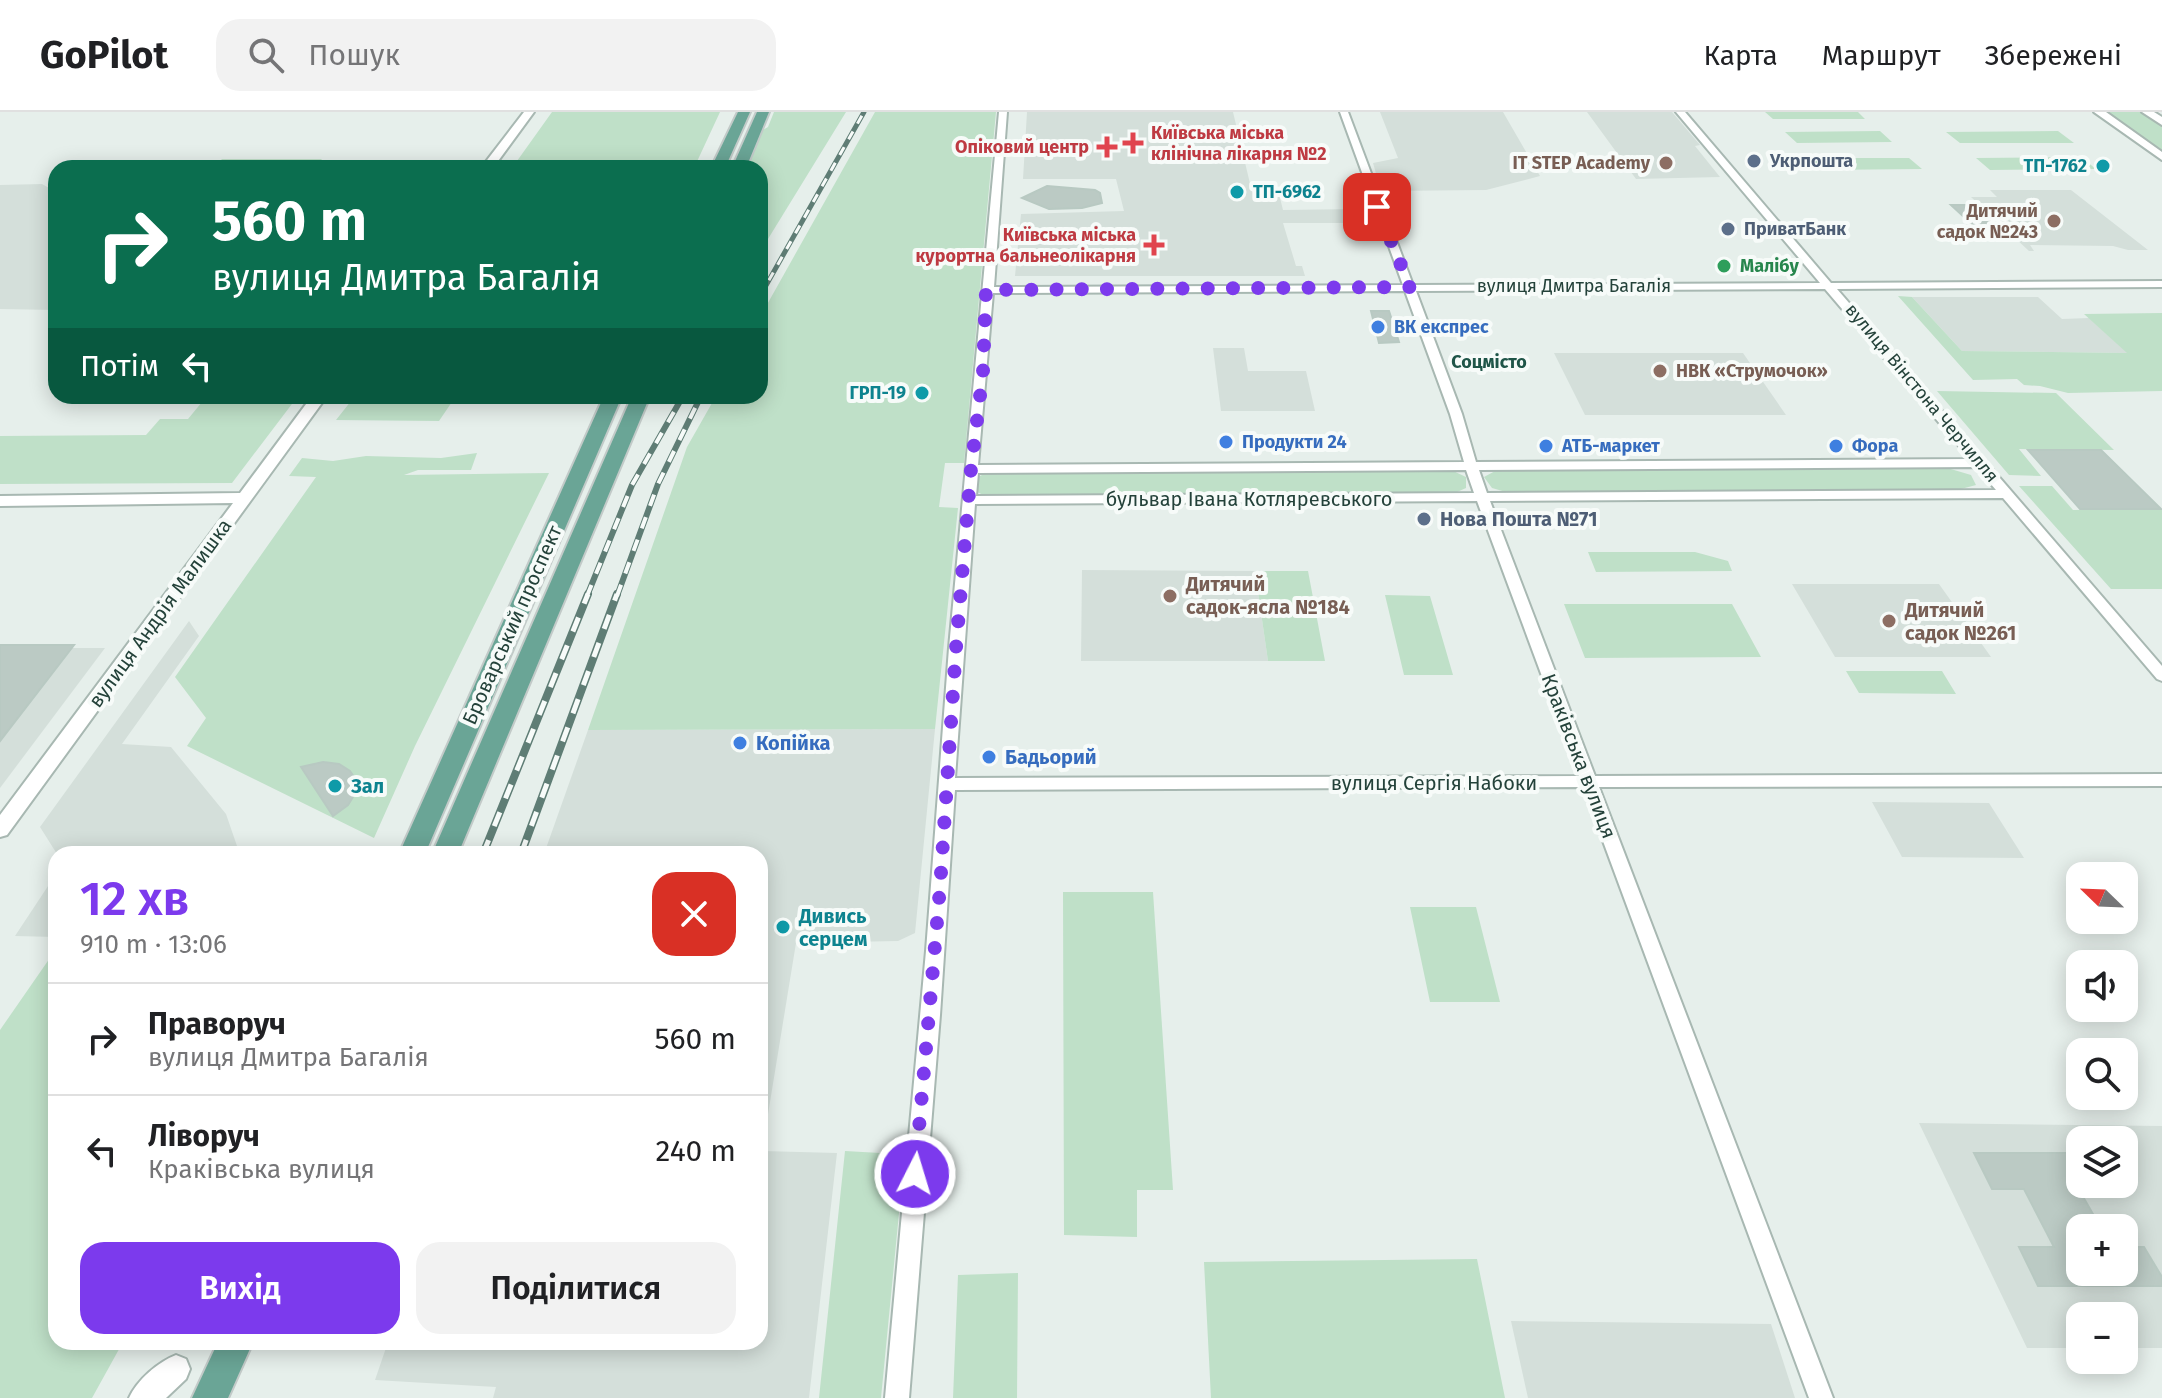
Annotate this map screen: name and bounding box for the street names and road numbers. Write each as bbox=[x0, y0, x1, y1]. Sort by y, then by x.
street label: вулиця Дмитра Багалія bbox=[1477, 275, 1671, 297]
street label: вулиця Вінстона Черчилля bbox=[1841, 299, 2003, 487]
street label: бульвар Івана Котляревського bbox=[1106, 487, 1392, 511]
street label: вулиця Андрія Малишка bbox=[83, 514, 237, 712]
street label: Броварський проспект bbox=[457, 521, 567, 728]
street label: Краківська вулиця bbox=[1537, 670, 1621, 842]
street label: вулиця Сергія Набоки bbox=[1331, 771, 1537, 795]

